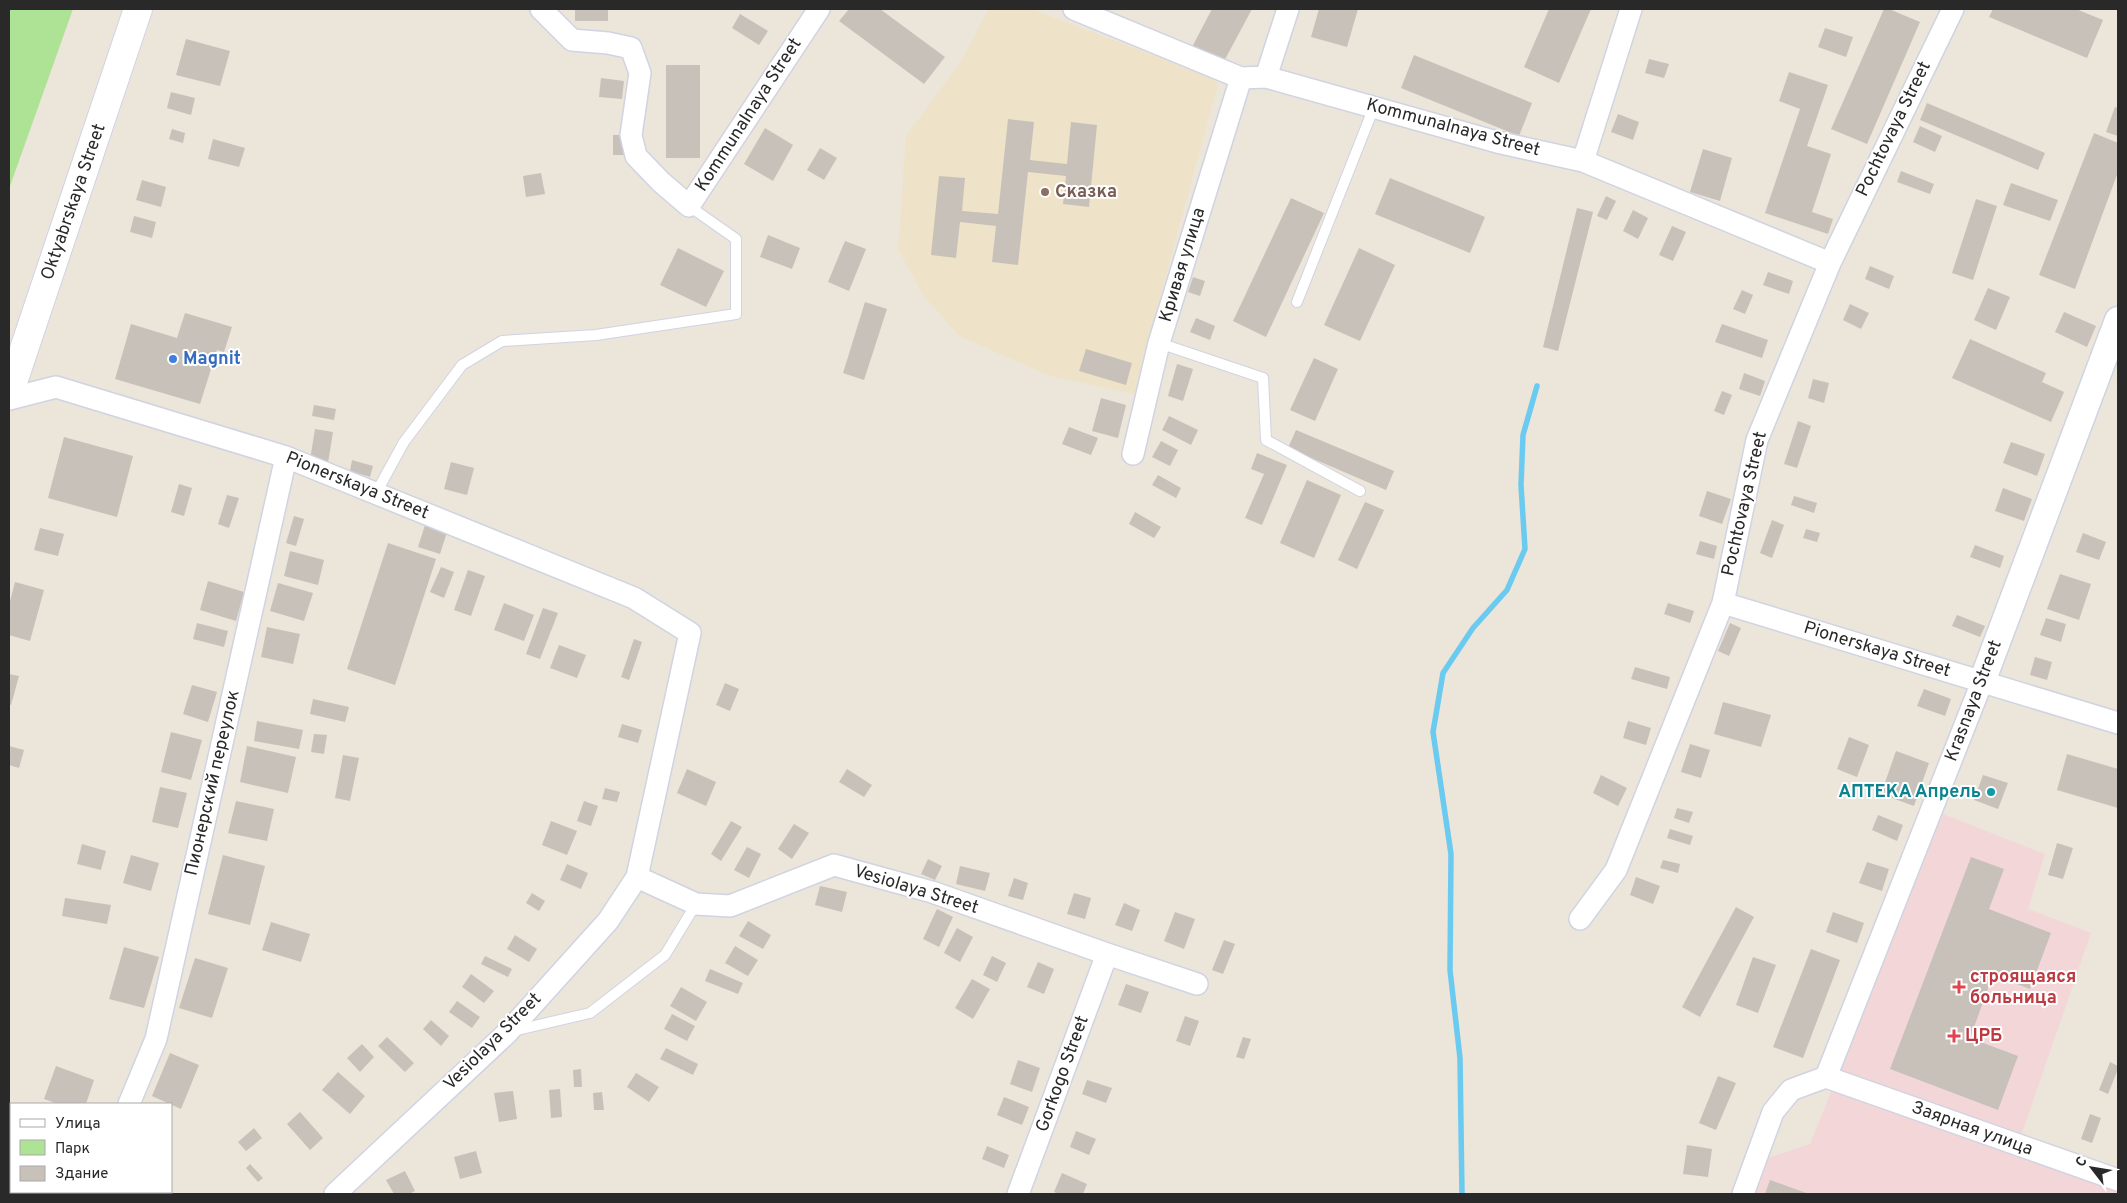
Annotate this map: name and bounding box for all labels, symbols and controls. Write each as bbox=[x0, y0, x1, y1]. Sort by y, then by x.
street label: Kommunalnaya Street bbox=[691, 34, 807, 196]
street label: Pochtovaya Street bbox=[1851, 58, 1937, 200]
street label: Kommunalnaya Street bbox=[1364, 94, 1542, 162]
street label: Oktyabrskaya Street bbox=[36, 121, 112, 283]
place label: Сказка bbox=[1055, 181, 1117, 204]
marker: Сказка bbox=[1039, 186, 1051, 198]
street label: Кривая улица bbox=[1155, 205, 1211, 325]
place label: Magnit bbox=[183, 348, 241, 371]
marker: Magnit bbox=[167, 353, 179, 365]
street label: Pochtovaya Street bbox=[1717, 429, 1773, 579]
street label: Pionerskaya Street bbox=[282, 447, 432, 525]
street label: Pionerskaya Street bbox=[1801, 617, 1953, 683]
street label: Krasnaya Street bbox=[1940, 637, 2008, 765]
street label: Пионерский переулок bbox=[180, 688, 246, 878]
place label: АПТЕКА Апрель bbox=[1838, 781, 1981, 804]
marker: АПТЕКА Апрель bbox=[1985, 786, 1997, 798]
street label: Vesiolaya Street bbox=[851, 860, 981, 920]
place label: строящаяся больница bbox=[1970, 966, 2076, 1010]
marker: строящаяся больница bbox=[1952, 980, 1966, 994]
street label: Vesiolaya Street bbox=[439, 988, 547, 1096]
street label: Gorkogo Street bbox=[1031, 1013, 1095, 1135]
place label: ЦРБ bbox=[1965, 1025, 2002, 1048]
marker: ЦРБ bbox=[1947, 1029, 1961, 1043]
street label: Заярная улица bbox=[1908, 1096, 2036, 1162]
legend bbox=[10, 1103, 172, 1193]
text: Улица bbox=[55, 1115, 100, 1134]
text: Парк bbox=[55, 1140, 90, 1159]
north arrow bbox=[2067, 1143, 2117, 1193]
text: С bbox=[2073, 1154, 2092, 1170]
text: Здание bbox=[55, 1165, 108, 1184]

